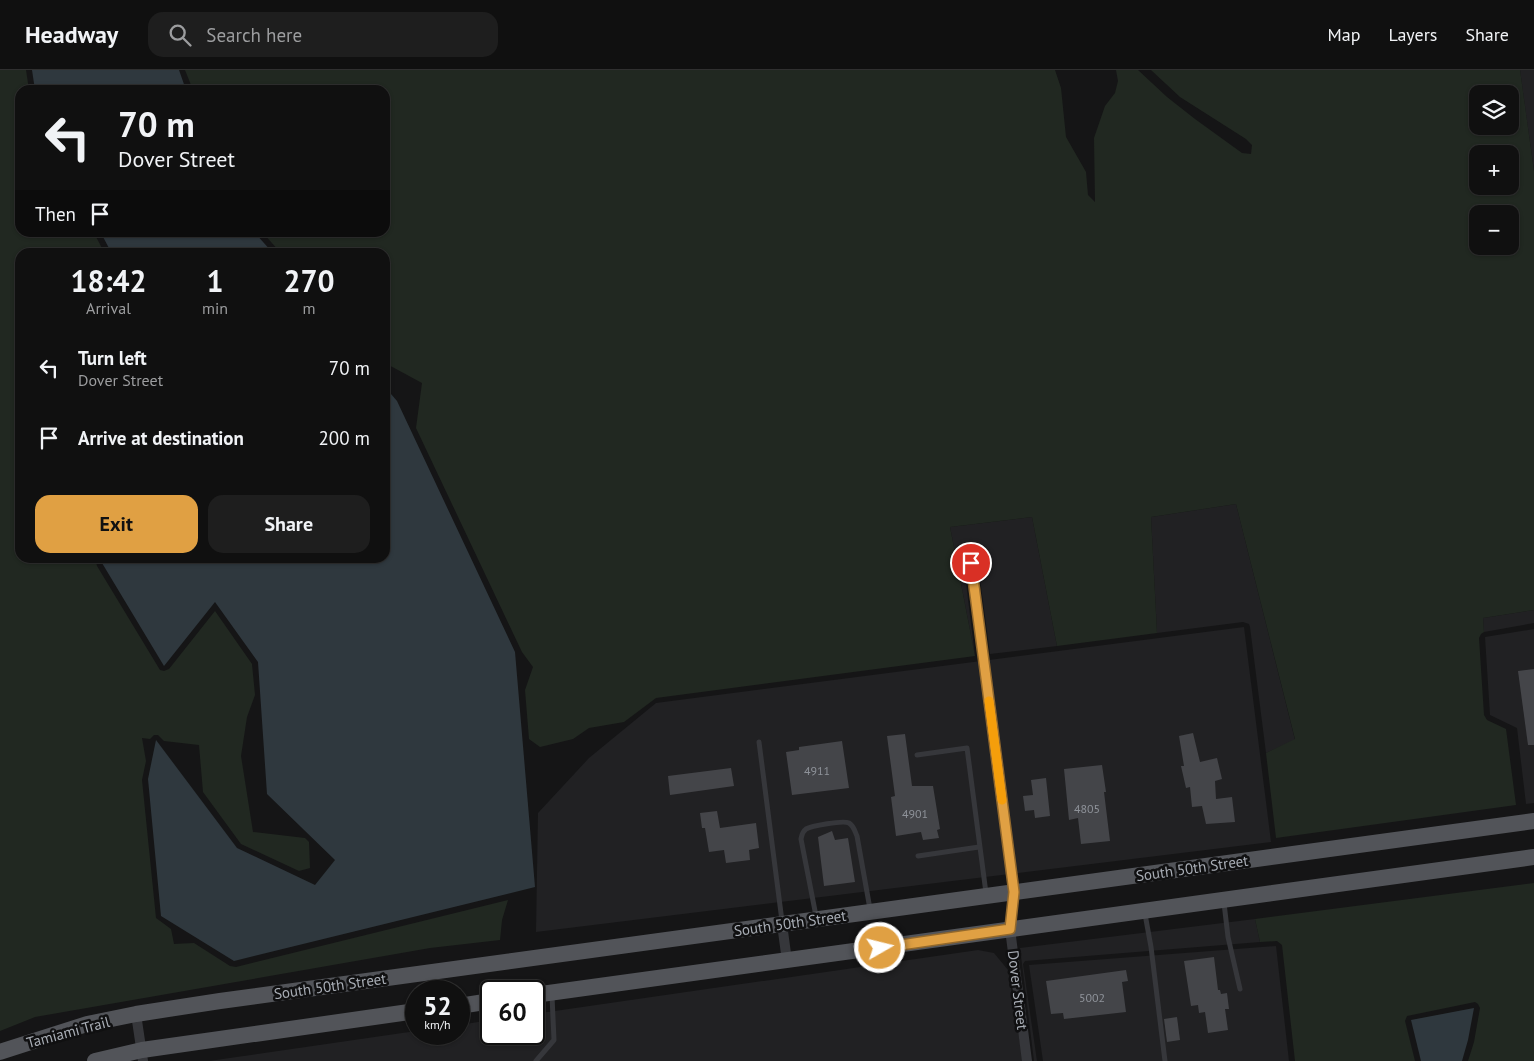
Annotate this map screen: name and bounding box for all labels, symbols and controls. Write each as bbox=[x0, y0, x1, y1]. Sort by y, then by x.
search box bbox=[148, 12, 498, 57]
text: Headway bbox=[25, 19, 118, 50]
icon: search bbox=[166, 21, 194, 49]
text: Search here bbox=[206, 23, 302, 47]
text: Map bbox=[1328, 23, 1360, 46]
text: Layers bbox=[1388, 23, 1437, 46]
text: Share bbox=[1465, 23, 1509, 46]
map controls bbox=[1469, 85, 1519, 255]
button: layers bbox=[1469, 85, 1519, 135]
text: 70 m bbox=[118, 101, 195, 147]
icon: left bbox=[35, 105, 100, 170]
text: Dover Street bbox=[118, 145, 235, 173]
button: + bbox=[1469, 145, 1519, 195]
icon: arrive bbox=[86, 200, 114, 228]
text: Then bbox=[35, 202, 76, 226]
button: − bbox=[1469, 205, 1519, 255]
text: 18:42 bbox=[70, 261, 147, 300]
text: 1 bbox=[207, 261, 224, 300]
text: 270 bbox=[283, 261, 335, 300]
text: Arrival bbox=[86, 298, 131, 318]
text: min bbox=[202, 298, 228, 318]
text: m bbox=[303, 298, 316, 318]
text: Turn left bbox=[78, 346, 147, 370]
icon: left bbox=[35, 354, 63, 382]
text: 70 m bbox=[329, 356, 370, 380]
text: Dover Street bbox=[78, 370, 163, 390]
icon: arrive bbox=[35, 424, 63, 452]
text: Arrive at destination bbox=[78, 426, 244, 450]
text: 200 m bbox=[318, 426, 370, 450]
button: Exit bbox=[35, 495, 198, 553]
button: Share bbox=[208, 495, 370, 553]
pin bbox=[950, 542, 992, 584]
icon: arrive bbox=[957, 549, 985, 577]
house number: 4911 bbox=[804, 763, 830, 778]
house number: 4805 bbox=[1074, 801, 1100, 816]
house number: 4901 bbox=[902, 806, 928, 821]
street label: South 50th Street bbox=[1135, 851, 1249, 885]
street label: South 50th Street bbox=[733, 906, 847, 940]
position arrow bbox=[853, 921, 905, 973]
street label: Dover Street bbox=[1004, 949, 1032, 1031]
street label: South 50th Street bbox=[273, 969, 387, 1003]
speed limit sign: 60 bbox=[480, 980, 545, 1045]
text: 52 bbox=[423, 990, 452, 1022]
house number: 5002 bbox=[1079, 990, 1105, 1005]
street label: Tamiami Trail bbox=[24, 1012, 112, 1052]
text: km/h bbox=[424, 1017, 451, 1032]

